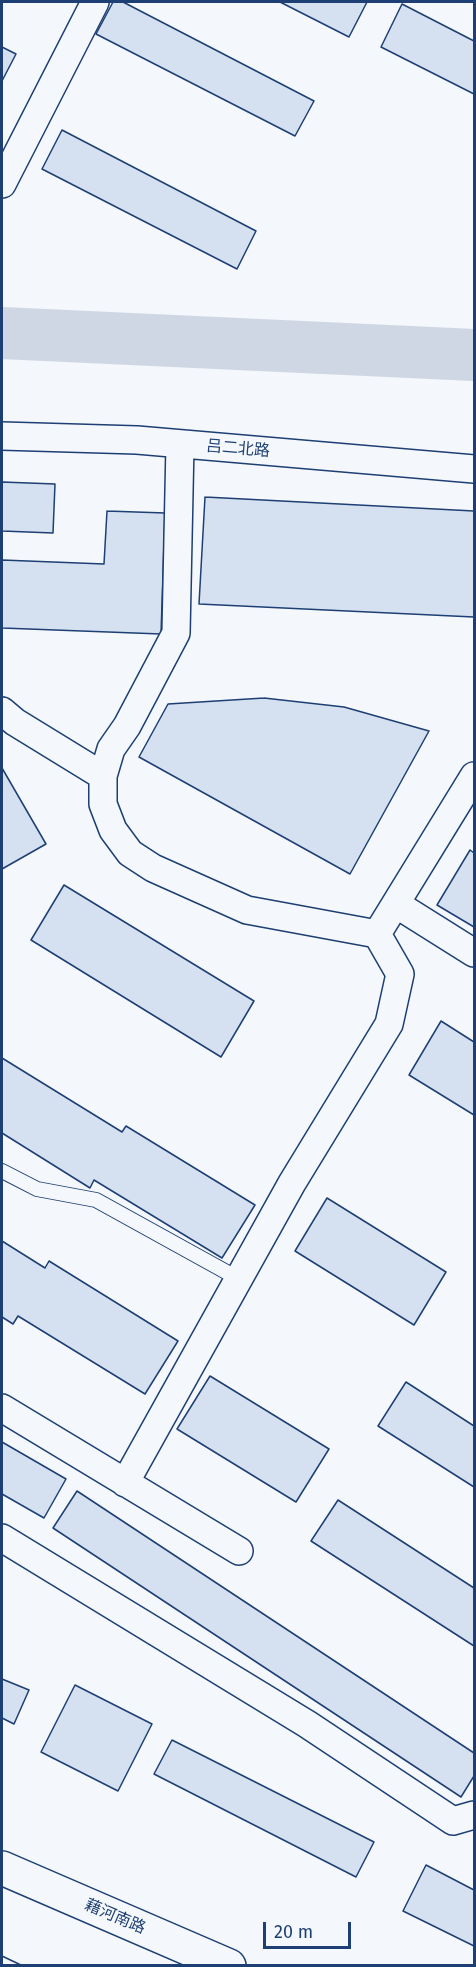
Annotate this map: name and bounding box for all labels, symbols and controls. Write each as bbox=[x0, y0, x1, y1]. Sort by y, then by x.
street label: 吕二北路 bbox=[205, 437, 271, 461]
street label: 藉河南路 bbox=[82, 1896, 148, 1938]
scale bar bbox=[266, 1910, 354, 1948]
text: 20 m bbox=[274, 1921, 313, 1943]

